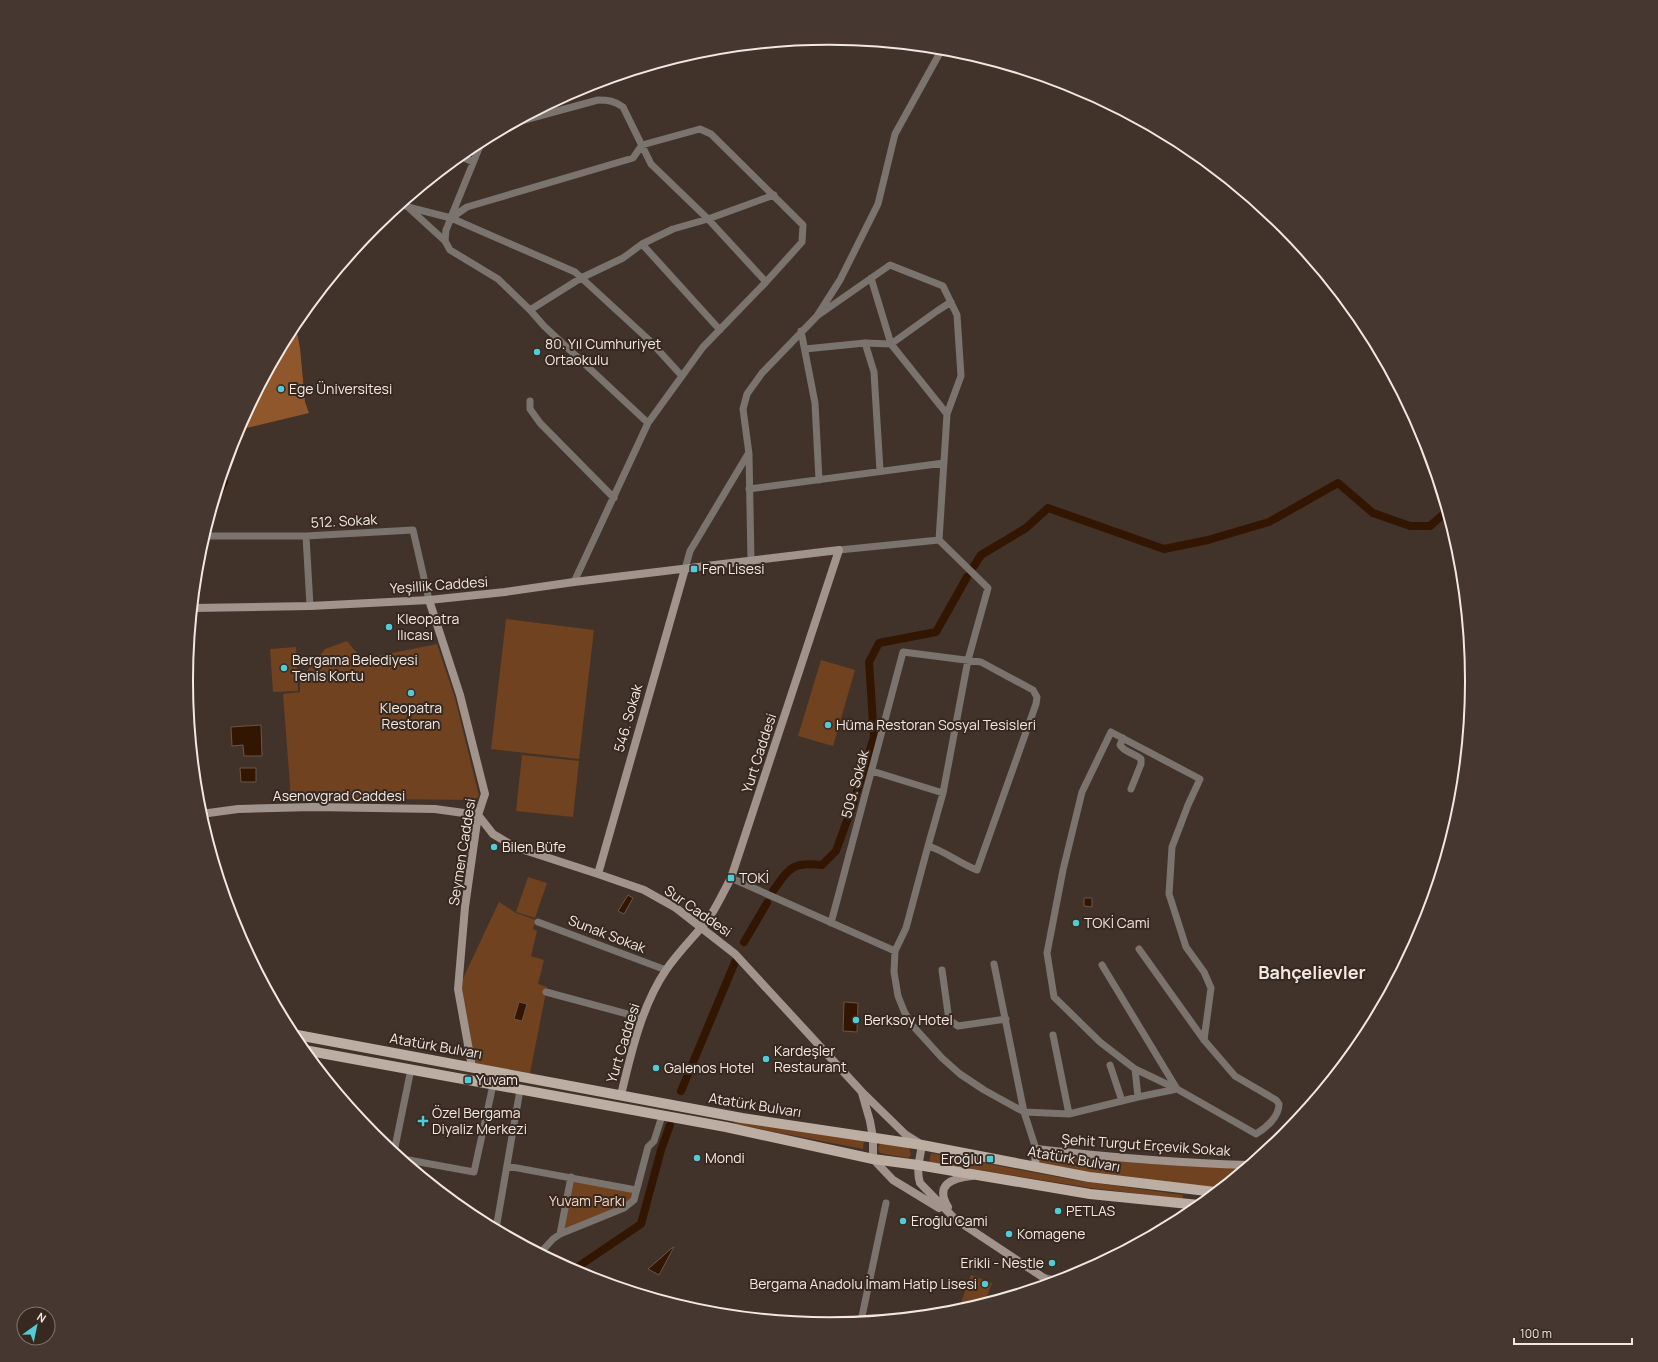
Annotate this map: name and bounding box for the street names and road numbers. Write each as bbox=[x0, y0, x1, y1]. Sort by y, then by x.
street label: 512. Sokak bbox=[310, 509, 379, 532]
street label: Yeşillik Caddesi bbox=[389, 572, 489, 597]
street label: 546. Sokak bbox=[609, 681, 647, 754]
street label: Yurt Caddesi bbox=[737, 711, 780, 795]
street label: 509. Sokak bbox=[836, 747, 873, 820]
street label: Asenovgrad Caddesi bbox=[273, 786, 405, 805]
street label: Seymen Caddesi bbox=[444, 797, 479, 907]
street label: Sur Caddesi bbox=[661, 880, 736, 941]
street label: Sunak Sokak bbox=[566, 910, 650, 957]
street label: Yurt Caddesi bbox=[601, 1001, 644, 1085]
street label: Atatürk Bulvarı bbox=[388, 1028, 484, 1063]
street label: Atatürk Bulvarı bbox=[707, 1088, 803, 1121]
street label: Şehit Turgut Erçevik Sokak bbox=[1061, 1129, 1232, 1160]
street label: Atatürk Bulvarı bbox=[1026, 1141, 1122, 1176]

